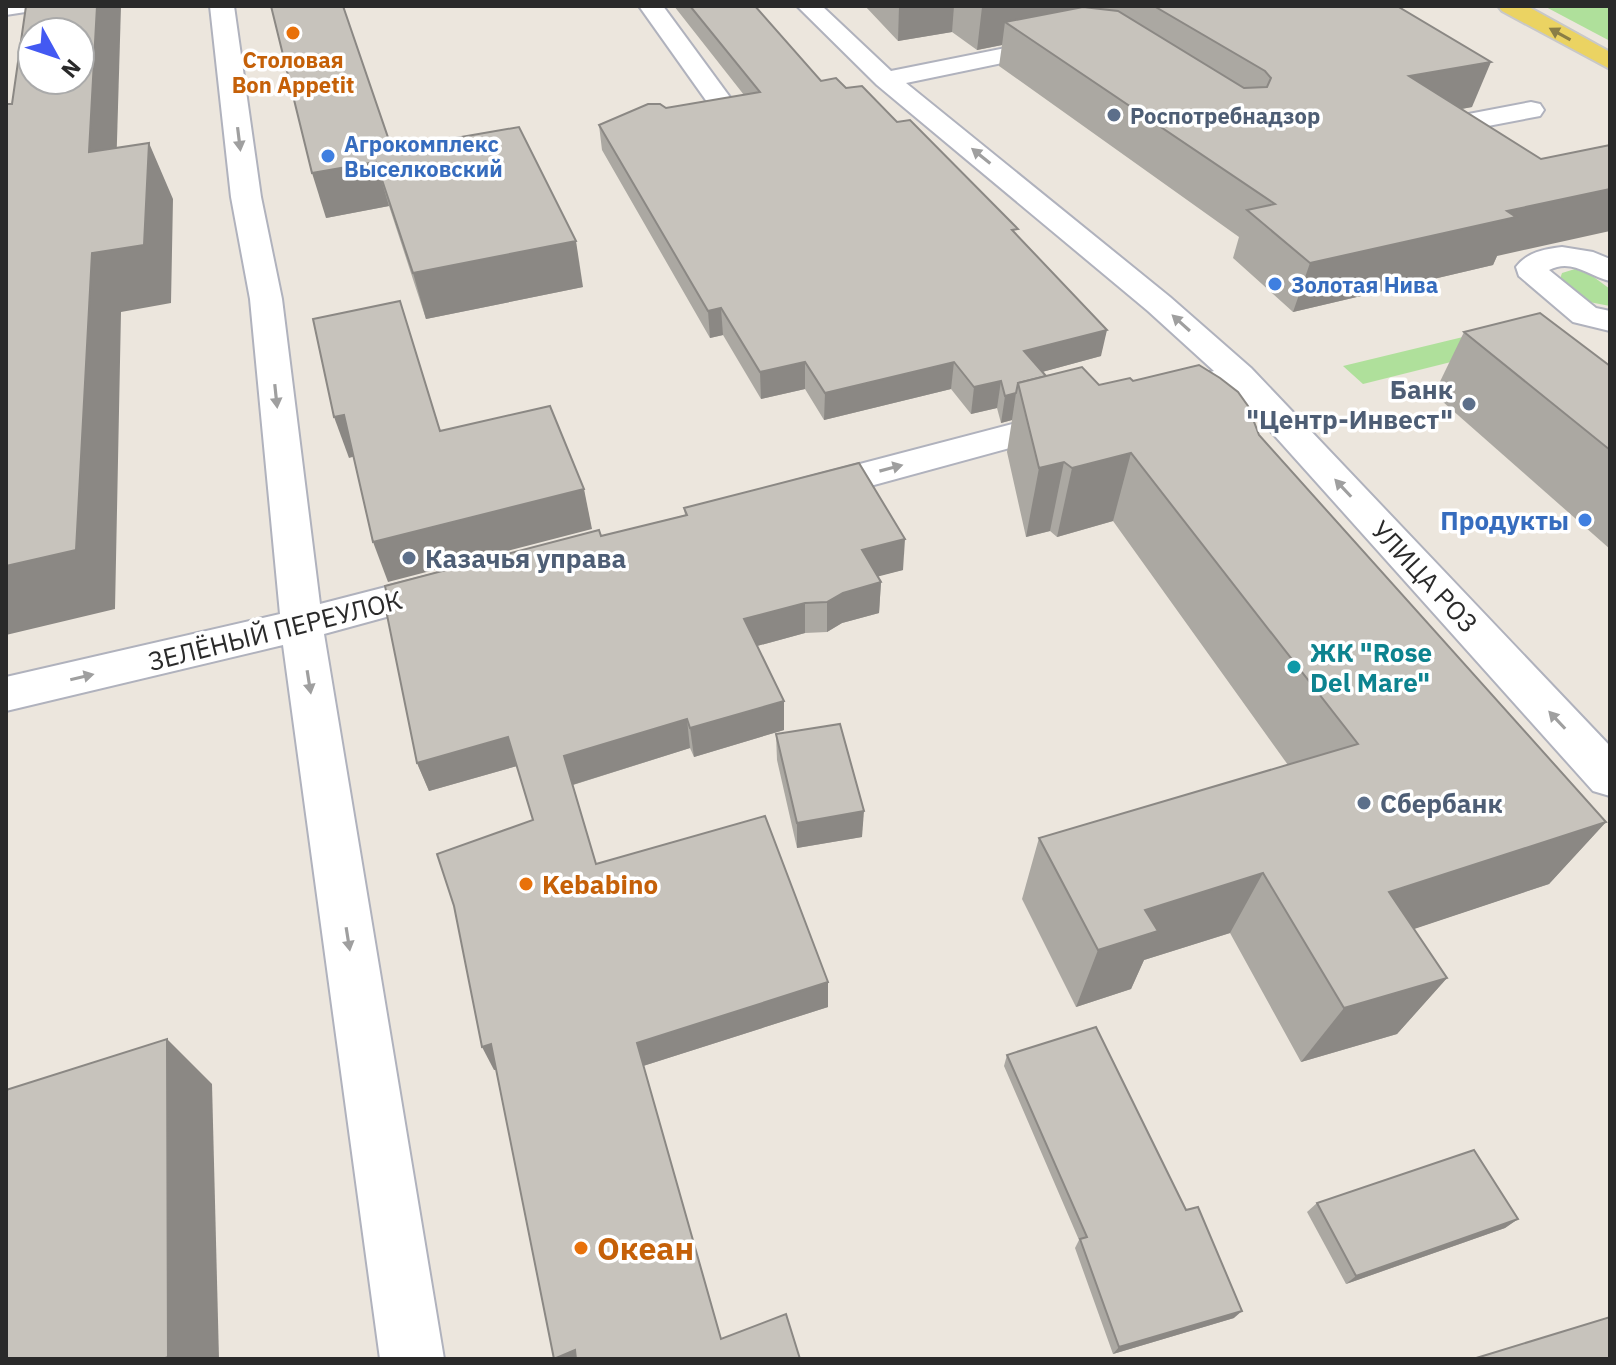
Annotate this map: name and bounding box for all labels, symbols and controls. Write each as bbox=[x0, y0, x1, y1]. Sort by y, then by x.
north arrow bbox=[16, 16, 96, 96]
marker: Столовая Bon Appetit bbox=[284, 24, 302, 42]
one-way arrow bbox=[1549, 27, 1571, 41]
place label: Столовая Bon Appetit bbox=[232, 45, 354, 99]
text: N bbox=[55, 54, 88, 85]
place label: Роспотребнадзор bbox=[1130, 101, 1320, 130]
marker: Роспотребнадзор bbox=[1105, 106, 1123, 124]
one-way arrow bbox=[233, 127, 246, 152]
place label: Агрокомплекс Выселковский bbox=[344, 129, 503, 183]
marker: Агрокомплекс Выселковский bbox=[319, 147, 337, 165]
one-way arrow bbox=[971, 149, 991, 165]
place label: Золотая Нива bbox=[1291, 270, 1438, 299]
marker: Золотая Нива bbox=[1266, 275, 1284, 293]
one-way arrow bbox=[1171, 315, 1190, 333]
place label: Банк "Центр-Инвест" bbox=[1246, 372, 1453, 436]
one-way arrow bbox=[270, 384, 283, 409]
marker: Банк "Центр-Инвест" bbox=[1460, 395, 1478, 413]
one-way arrow bbox=[878, 461, 903, 473]
one-way arrow bbox=[1335, 478, 1353, 497]
place label: Продукты bbox=[1440, 503, 1569, 537]
marker: Продукты bbox=[1576, 511, 1594, 529]
street label: УЛИЦА РОЗ bbox=[1364, 513, 1486, 639]
place label: Казачья управа bbox=[425, 541, 626, 575]
marker: Казачья управа bbox=[400, 549, 418, 567]
street label: ЗЕЛЁНЫЙ ПЕРЕУЛОК bbox=[144, 582, 406, 678]
place label: ЖК "Rose Del Mare" bbox=[1310, 635, 1432, 699]
marker: ЖК "Rose Del Mare" bbox=[1285, 658, 1303, 676]
one-way arrow bbox=[70, 670, 95, 683]
one-way arrow bbox=[303, 670, 316, 695]
one-way arrow bbox=[1549, 711, 1567, 730]
place label: Сбербанк bbox=[1380, 786, 1503, 820]
marker: Сбербанк bbox=[1355, 794, 1373, 812]
place label: Kebabino bbox=[542, 867, 658, 901]
marker: Kebabino bbox=[517, 875, 535, 893]
one-way arrow bbox=[342, 927, 355, 952]
place label: Океан bbox=[597, 1227, 694, 1269]
marker: Океан bbox=[572, 1239, 590, 1257]

